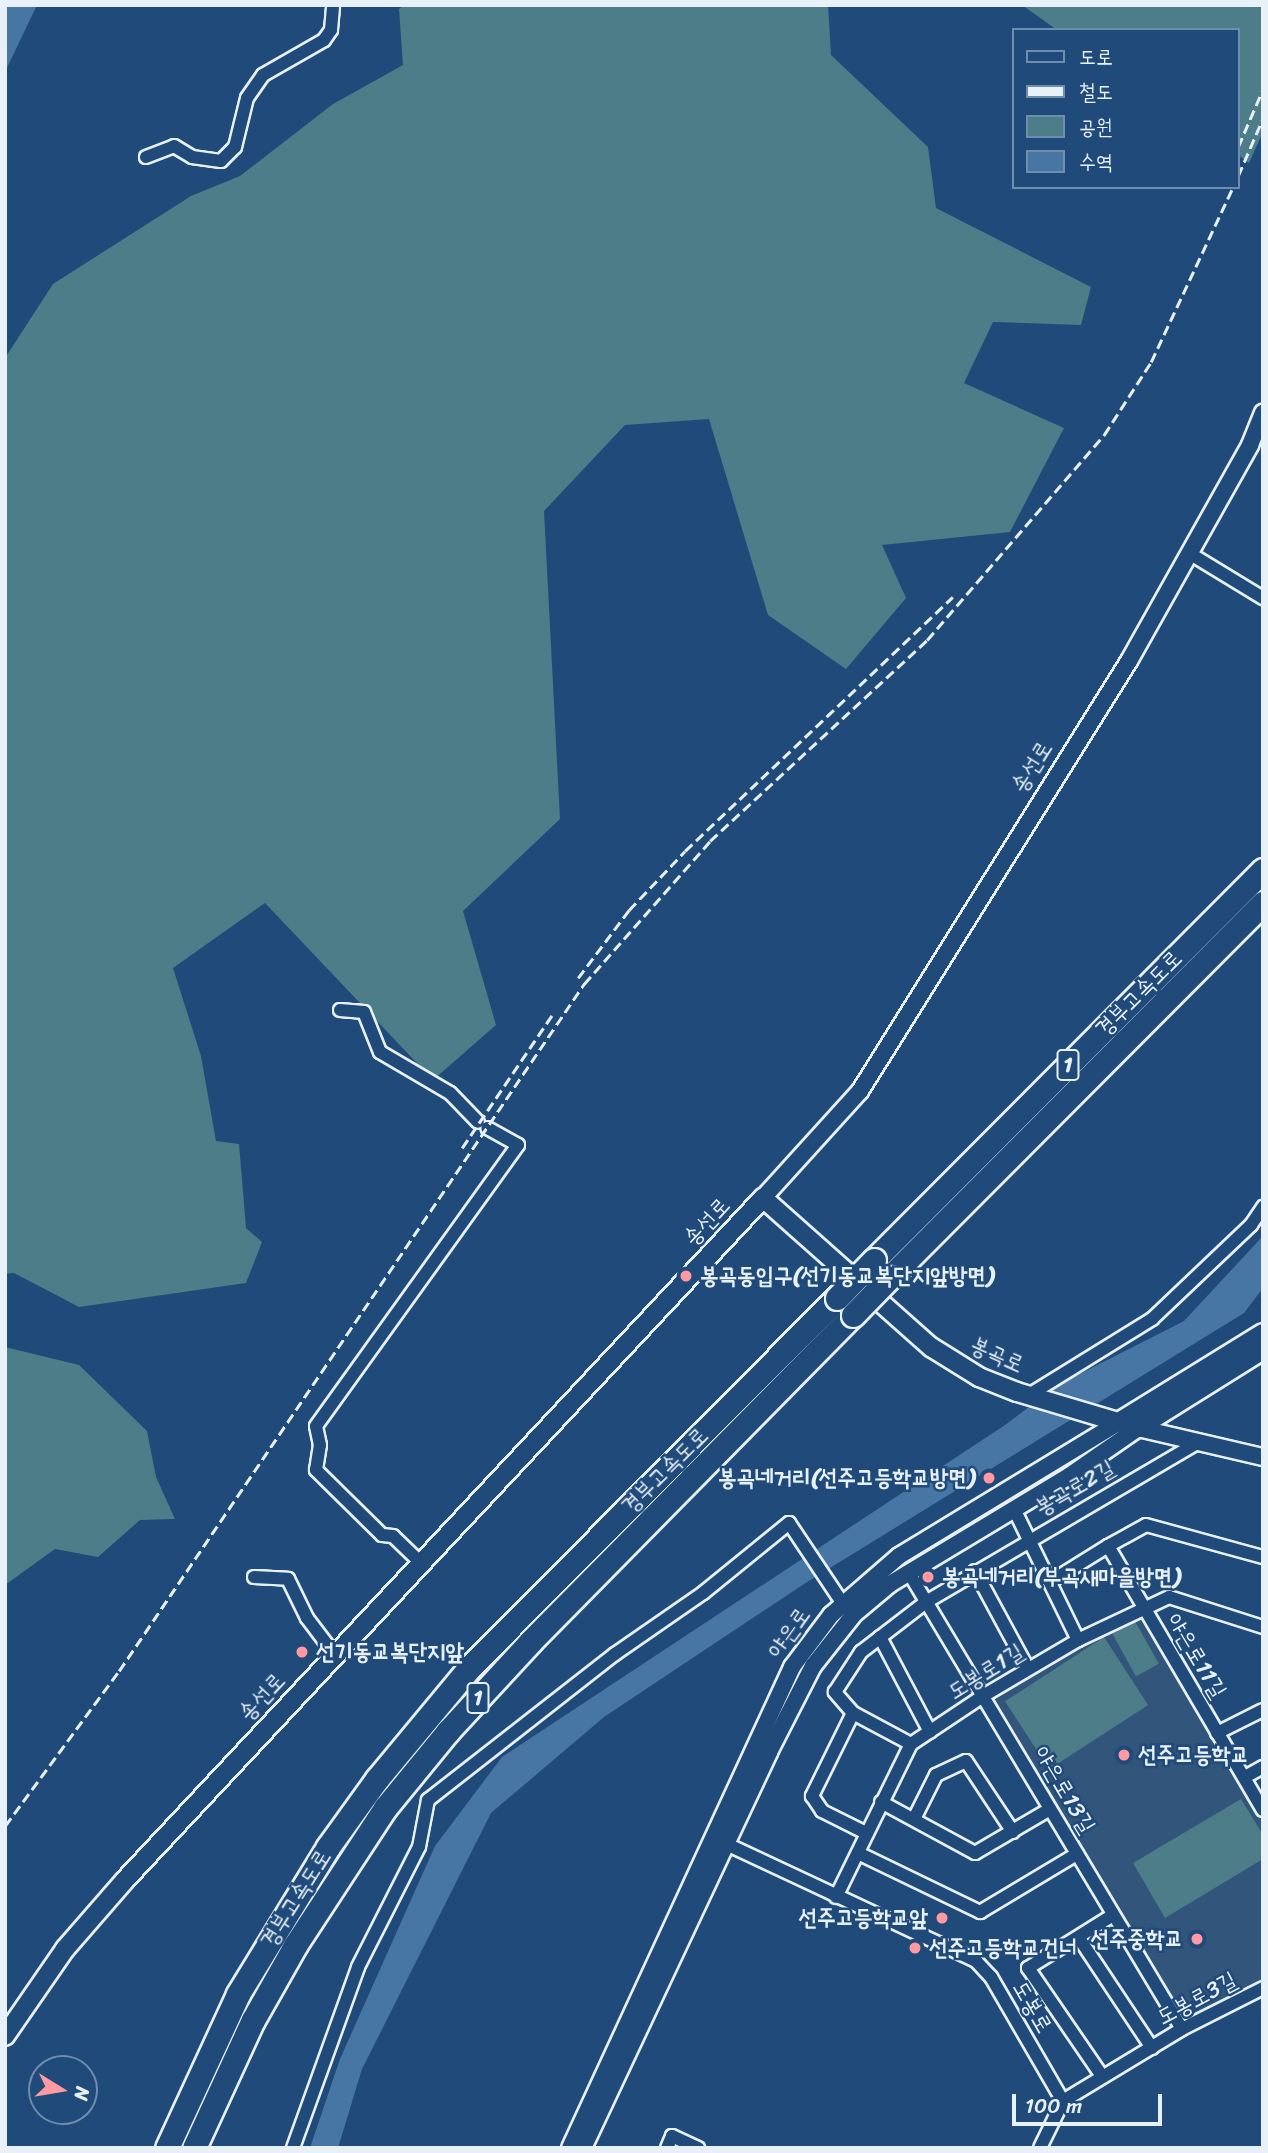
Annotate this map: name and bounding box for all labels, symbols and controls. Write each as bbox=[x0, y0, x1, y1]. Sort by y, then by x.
legend bbox=[1012, 28, 1240, 189]
text: 도로 bbox=[1079, 38, 1113, 76]
text: 철도 bbox=[1079, 73, 1113, 111]
text: 공원 bbox=[1079, 108, 1113, 146]
text: 수역 bbox=[1079, 143, 1113, 181]
street label: 송선로 bbox=[1006, 736, 1058, 798]
street label: 경부고속도로 bbox=[1090, 945, 1188, 1043]
road number: 1 bbox=[1056, 1048, 1080, 1082]
street label: 송선로 bbox=[678, 1192, 736, 1252]
place label: 봉곡동입구(선기동교복단지앞방면) bbox=[700, 1262, 994, 1290]
marker: 봉곡동입구(선기동교복단지앞방면) bbox=[678, 1268, 694, 1284]
street label: 봉곡로 bbox=[966, 1331, 1028, 1379]
street label: 경부고속도로 bbox=[616, 1422, 714, 1520]
street label: 봉곡로2길 bbox=[1030, 1454, 1120, 1522]
place label: 봉곡네거리(선주고등학교방면) bbox=[718, 1464, 975, 1492]
marker: 봉곡네거리(선주고등학교방면) bbox=[981, 1470, 997, 1486]
place label: 봉곡네거리(부곡새마을방면) bbox=[942, 1563, 1180, 1591]
marker: 봉곡네거리(부곡새마을방면) bbox=[920, 1569, 936, 1585]
street label: 야은로 bbox=[762, 1602, 816, 1664]
street label: 야은로11길 bbox=[1160, 1609, 1232, 1703]
place label: 선기동교복단지앞 bbox=[316, 1638, 464, 1666]
street label: 도봉로1길 bbox=[943, 1638, 1029, 1706]
marker: 선기동교복단지앞 bbox=[294, 1644, 310, 1660]
street label: 송선로 bbox=[233, 1667, 291, 1727]
road number: 1 bbox=[466, 1680, 490, 1716]
place label: 선주고등학교 bbox=[1138, 1741, 1249, 1769]
street label: 야은로13길 bbox=[1027, 1742, 1101, 1838]
marker: 선주고등학교 bbox=[1116, 1747, 1132, 1763]
street label: 경부고속도로 bbox=[255, 1845, 337, 1953]
place label: 선주고등학교앞 bbox=[798, 1904, 928, 1932]
marker: 선주고등학교앞 bbox=[934, 1910, 950, 1926]
place label: 선주중학교 bbox=[1090, 1925, 1183, 1953]
marker: 선주중학교 bbox=[1189, 1931, 1205, 1947]
place label: 선주고등학교건너 bbox=[929, 1934, 1077, 1962]
marker: 선주고등학교건너 bbox=[907, 1940, 923, 1956]
street label: 도봉로3길 bbox=[1152, 1966, 1242, 2032]
street label: 도봉로 bbox=[1006, 1976, 1058, 2038]
north arrow bbox=[28, 2055, 98, 2125]
scale bar bbox=[1016, 2080, 1166, 2124]
text: N bbox=[65, 2084, 100, 2103]
text: 100 m bbox=[1025, 2087, 1082, 2125]

